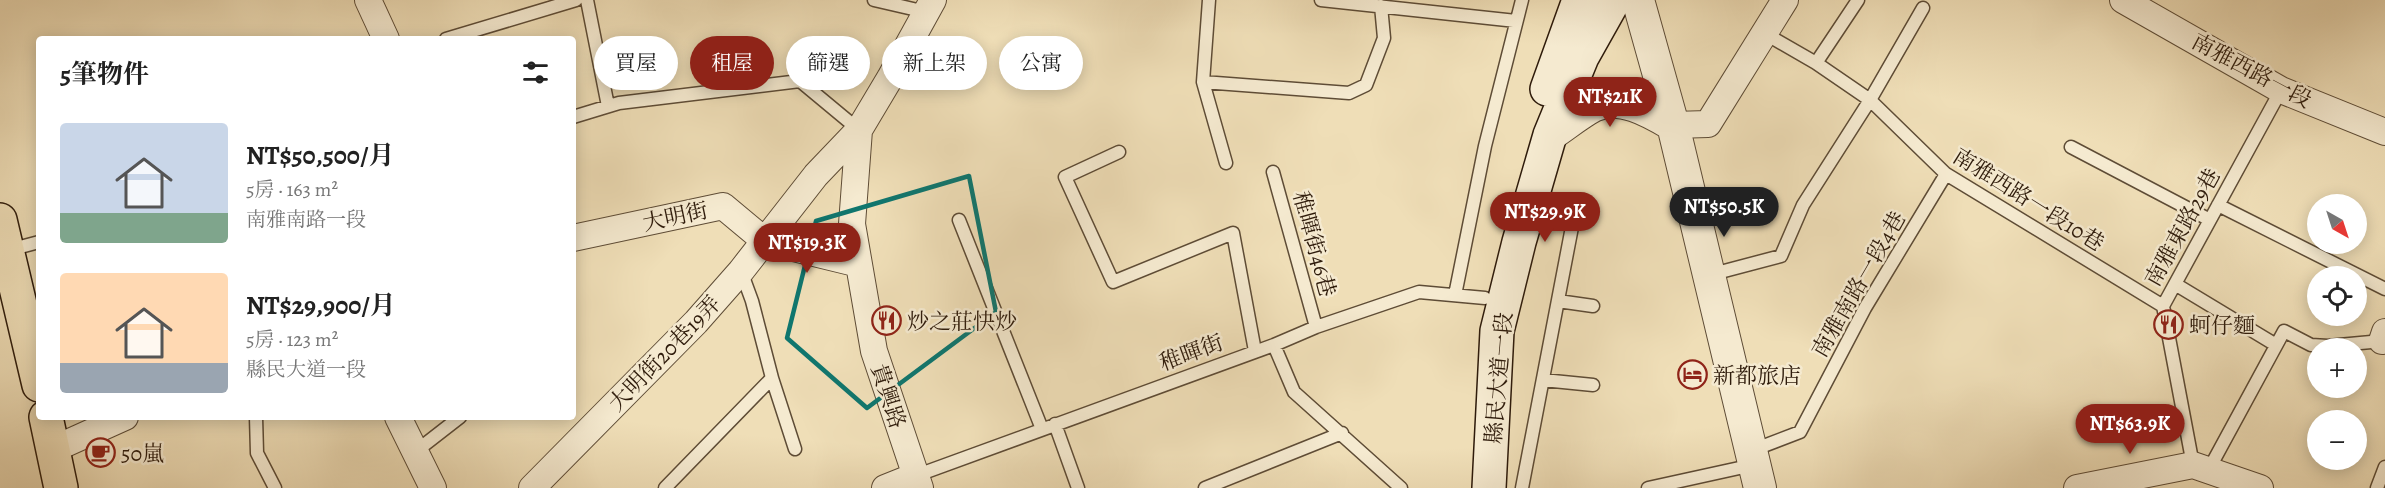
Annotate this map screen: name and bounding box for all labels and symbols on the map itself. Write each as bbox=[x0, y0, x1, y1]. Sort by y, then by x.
street label: 南雅西路一段 bbox=[2186, 27, 2317, 115]
pin: NT$21K bbox=[1561, 77, 1659, 128]
street label: 南雅西路一段10巷 bbox=[1947, 141, 2110, 258]
street label: 南雅東路29巷 bbox=[2138, 163, 2228, 292]
pin: NT$50.5K bbox=[1662, 187, 1786, 238]
street label: 稚暉街46巷 bbox=[1286, 188, 1343, 300]
pin: NT$29.9K bbox=[1483, 192, 1607, 243]
north arrow bbox=[2307, 194, 2367, 254]
street label: 大明街 bbox=[640, 195, 711, 239]
street label: 南雅南路一段4巷 bbox=[1805, 206, 1913, 363]
pin: NT$19.3K bbox=[745, 223, 869, 274]
street label: 大明街20巷19弄 bbox=[602, 289, 728, 418]
restaurant icon: 炒之莊快炒 bbox=[870, 305, 902, 337]
place label: 炒之莊快炒 bbox=[907, 307, 1017, 337]
restaurant icon: 蚵仔麵 bbox=[2152, 309, 2184, 341]
street label: 縣民大道一段 bbox=[1478, 311, 1520, 445]
place label: 蚵仔麵 bbox=[2189, 311, 2255, 341]
street label: 稚暉街 bbox=[1155, 328, 1227, 378]
hotel icon: 新都旅店 bbox=[1676, 359, 1708, 391]
street label: 貴興路 bbox=[864, 360, 913, 432]
place label: 新都旅店 bbox=[1713, 361, 1801, 391]
pin: NT$63.9K bbox=[2068, 404, 2192, 455]
cafe icon: 50嵐 bbox=[84, 437, 116, 469]
place label: 50嵐 bbox=[121, 439, 164, 469]

